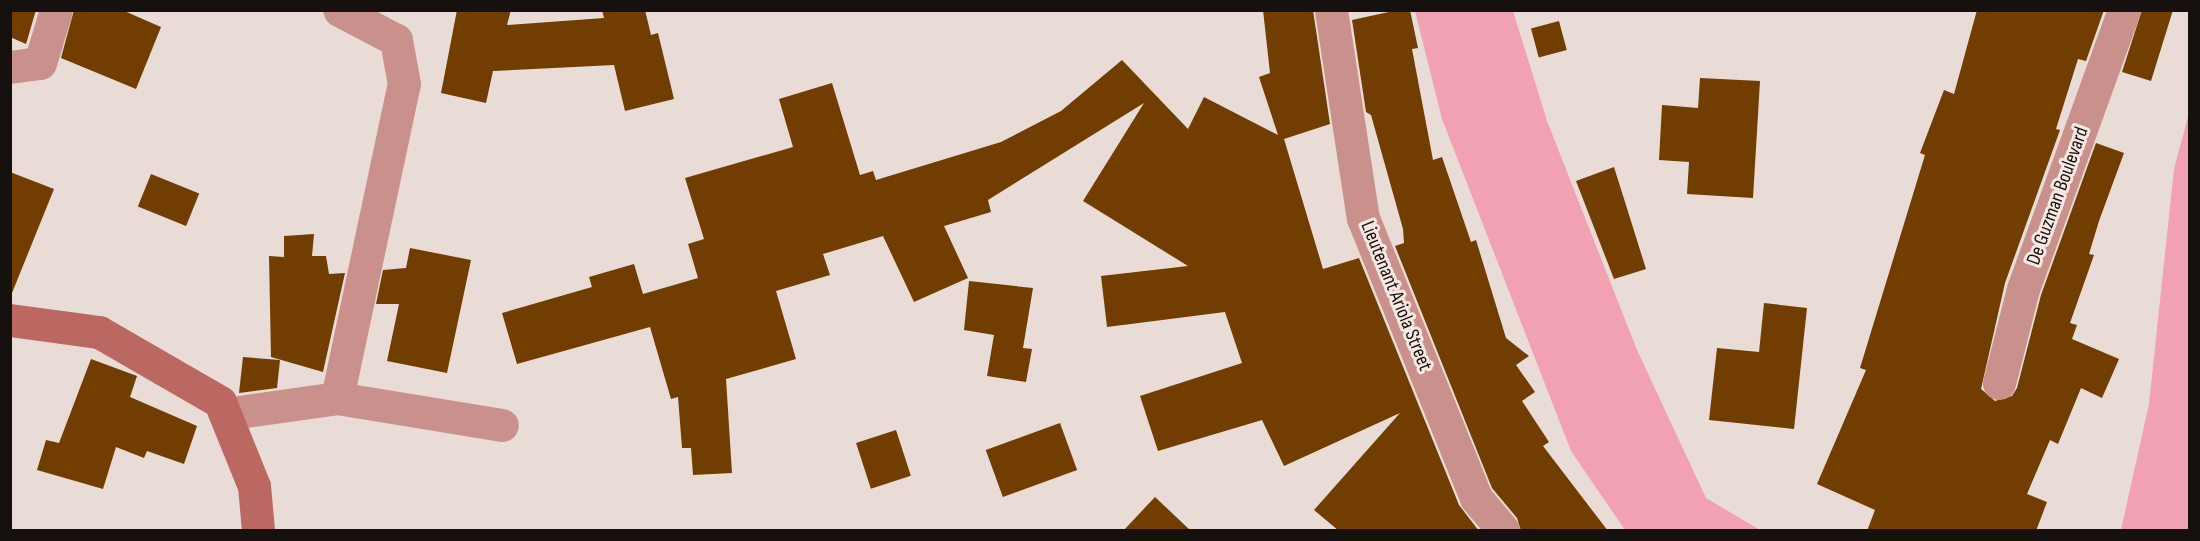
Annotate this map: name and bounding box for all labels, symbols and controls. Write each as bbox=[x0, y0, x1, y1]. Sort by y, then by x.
street label: De Guzman Boulevard bbox=[2022, 124, 2094, 268]
street label: Lieutenant Ariola Street bbox=[1355, 218, 1437, 374]

